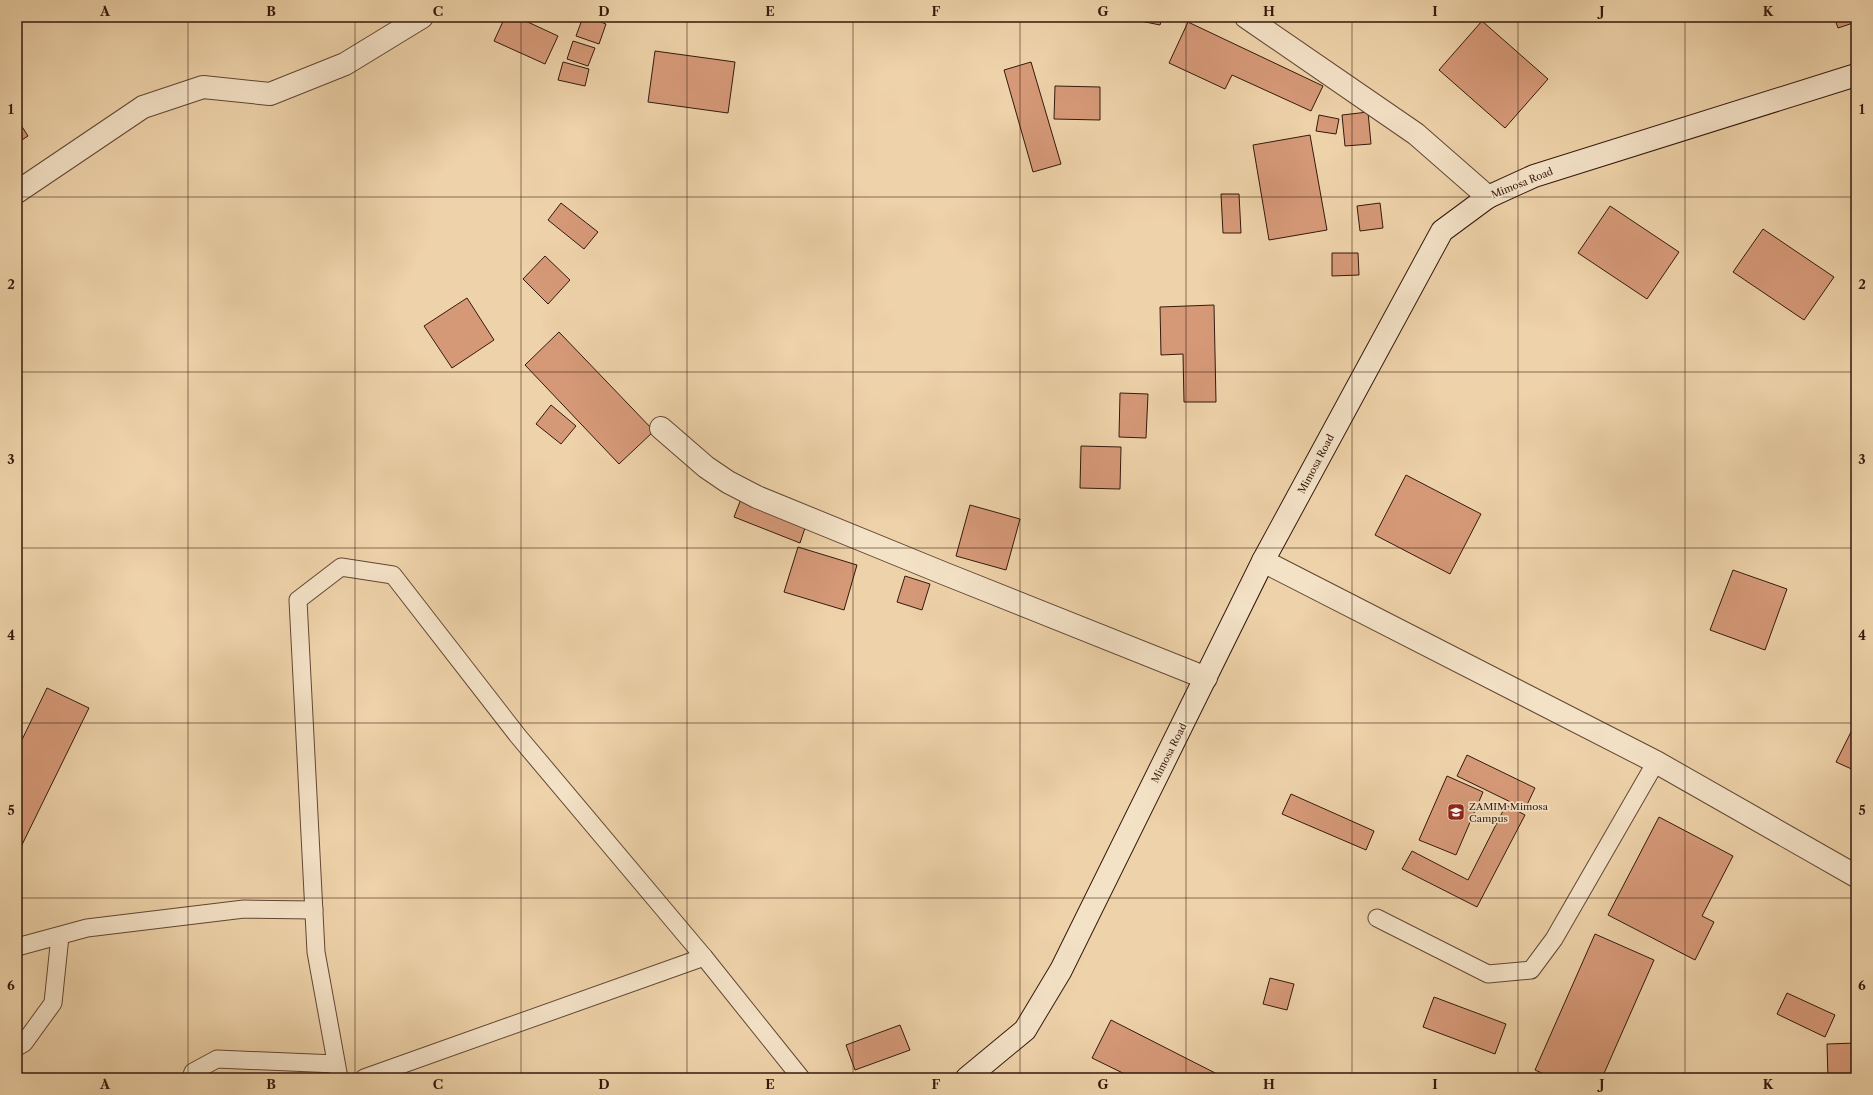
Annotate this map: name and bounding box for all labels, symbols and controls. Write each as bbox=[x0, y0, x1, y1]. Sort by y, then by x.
text: A bbox=[99, 3, 111, 19]
text: B bbox=[266, 3, 276, 19]
text: C bbox=[433, 3, 443, 19]
text: D bbox=[598, 3, 610, 19]
text: E bbox=[765, 3, 775, 19]
text: F bbox=[932, 3, 941, 19]
text: G bbox=[1097, 3, 1109, 19]
text: H bbox=[1263, 3, 1275, 19]
text: I bbox=[1432, 3, 1438, 19]
text: J bbox=[1597, 3, 1605, 19]
text: K bbox=[1763, 3, 1774, 19]
text: 1 bbox=[8, 101, 14, 117]
text: 1 bbox=[1859, 101, 1865, 117]
street label: Mimosa Road bbox=[1489, 165, 1555, 201]
text: 2 bbox=[7, 276, 15, 292]
text: 2 bbox=[1858, 276, 1866, 292]
street label: Mimosa Road bbox=[1295, 432, 1337, 496]
text: 3 bbox=[7, 451, 15, 467]
text: 3 bbox=[1858, 451, 1866, 467]
text: 4 bbox=[7, 627, 15, 643]
text: 4 bbox=[1858, 627, 1866, 643]
street label: Mimosa Road bbox=[1148, 721, 1190, 785]
place label: ZAMIM Mimosa Campus bbox=[1469, 800, 1549, 825]
text: 5 bbox=[7, 802, 15, 818]
school or university icon: ZAMIM Mimosa Campus bbox=[1446, 802, 1466, 822]
text: 5 bbox=[1858, 802, 1866, 818]
text: 6 bbox=[7, 977, 15, 993]
text: 6 bbox=[1858, 977, 1866, 993]
text: A bbox=[99, 1076, 111, 1092]
text: B bbox=[266, 1076, 276, 1092]
text: C bbox=[433, 1076, 443, 1092]
text: D bbox=[598, 1076, 610, 1092]
text: E bbox=[765, 1076, 775, 1092]
text: F bbox=[932, 1076, 941, 1092]
text: G bbox=[1097, 1076, 1109, 1092]
text: H bbox=[1263, 1076, 1275, 1092]
text: I bbox=[1432, 1076, 1438, 1092]
text: J bbox=[1597, 1076, 1605, 1092]
text: K bbox=[1763, 1076, 1774, 1092]

